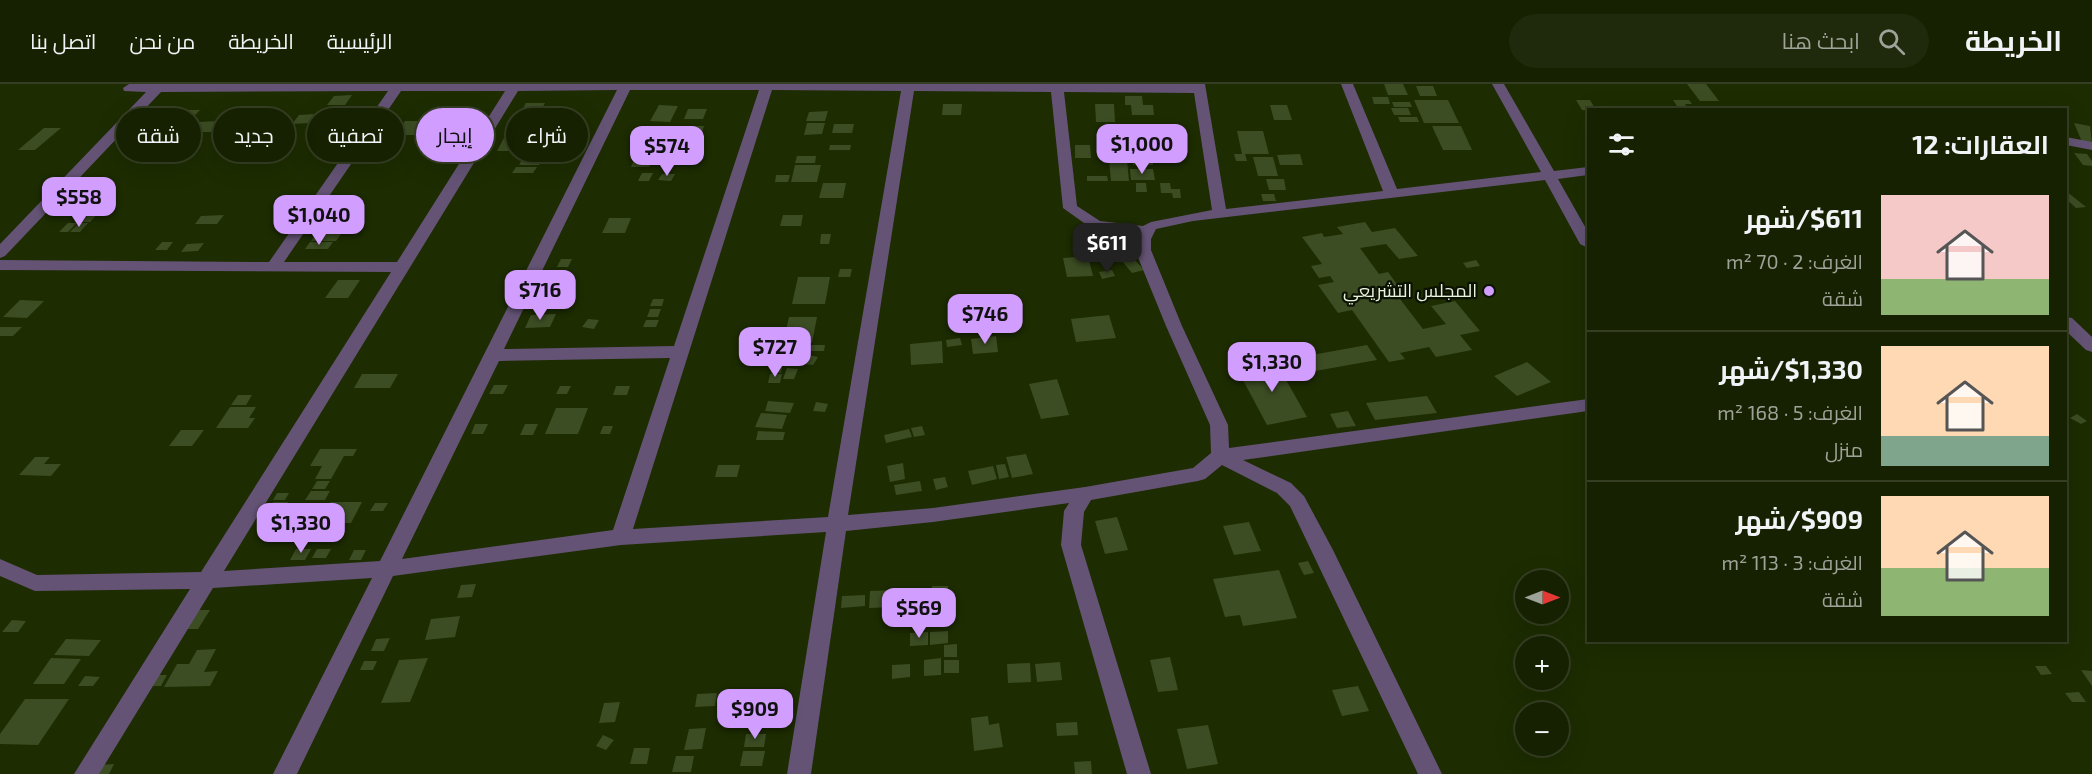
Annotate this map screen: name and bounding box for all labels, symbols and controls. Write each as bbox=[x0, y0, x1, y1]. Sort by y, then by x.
search box bbox=[1509, 14, 1929, 68]
text: الخريطة bbox=[1965, 23, 2062, 57]
icon: search bbox=[1875, 25, 1908, 58]
text: ابحث هنا bbox=[1782, 27, 1860, 53]
text: اتصل بنا bbox=[30, 28, 97, 53]
text: من نحن bbox=[130, 28, 195, 53]
text: الخريطة bbox=[228, 28, 294, 53]
text: الرئيسية bbox=[327, 28, 393, 53]
chip: شقة bbox=[116, 108, 201, 162]
chip: جديد bbox=[213, 108, 295, 162]
chip: تصفية bbox=[307, 108, 404, 162]
chip: إيجار bbox=[416, 108, 494, 162]
chip: شراء bbox=[506, 108, 588, 162]
pin: $1,000 bbox=[1093, 124, 1191, 175]
pin: $574 bbox=[631, 126, 703, 177]
icon: filters bbox=[1605, 128, 1638, 161]
text: العقارات: 12 bbox=[1912, 128, 2049, 159]
text: $1,000 bbox=[1111, 131, 1173, 155]
text: $574 bbox=[644, 133, 690, 157]
pin: $558 bbox=[43, 177, 115, 228]
text: $558 bbox=[56, 184, 102, 208]
pin: $1,040 bbox=[270, 195, 368, 246]
text: $1,040 bbox=[287, 202, 351, 226]
text: $611/شهر bbox=[1745, 202, 1863, 233]
icon: home bbox=[1929, 219, 2001, 291]
pin: $611 bbox=[1071, 223, 1143, 274]
text: $611 bbox=[1087, 230, 1127, 254]
text: الغرف: 2 · 70 m² bbox=[1726, 249, 1863, 273]
pin: $716 bbox=[504, 270, 576, 321]
text: $716 bbox=[519, 277, 561, 301]
place label: المجلس التشريعي bbox=[1343, 279, 1477, 305]
marker: المجلس التشريعي bbox=[1482, 284, 1496, 298]
text: شقة bbox=[1822, 286, 1863, 310]
pin: $746 bbox=[949, 294, 1021, 345]
text: $746 bbox=[962, 301, 1008, 325]
pin: $727 bbox=[739, 327, 811, 378]
text: $727 bbox=[753, 334, 797, 358]
pin: $1,330 bbox=[1223, 342, 1321, 393]
text: $1,330 bbox=[1242, 349, 1302, 373]
text: $1,330/شهر bbox=[1719, 353, 1863, 384]
icon: home bbox=[1929, 370, 2001, 442]
text: الغرف: 5 · 168 m² bbox=[1717, 400, 1863, 424]
text: منزل bbox=[1825, 437, 1863, 461]
pin: $1,330 bbox=[252, 503, 350, 554]
text: $909/شهر bbox=[1736, 503, 1863, 534]
text: $1,330 bbox=[271, 510, 331, 534]
icon: home bbox=[1929, 520, 2001, 592]
text: الغرف: 3 · 113 m² bbox=[1721, 550, 1863, 574]
north arrow bbox=[1515, 570, 1569, 624]
map controls bbox=[1515, 570, 1569, 756]
text: شقة bbox=[1822, 587, 1863, 611]
pin: $569 bbox=[883, 588, 955, 639]
text: $569 bbox=[896, 595, 942, 619]
button: + bbox=[1515, 636, 1569, 690]
pin: $909 bbox=[719, 689, 791, 740]
text: $909 bbox=[731, 696, 779, 720]
button: − bbox=[1515, 702, 1569, 756]

